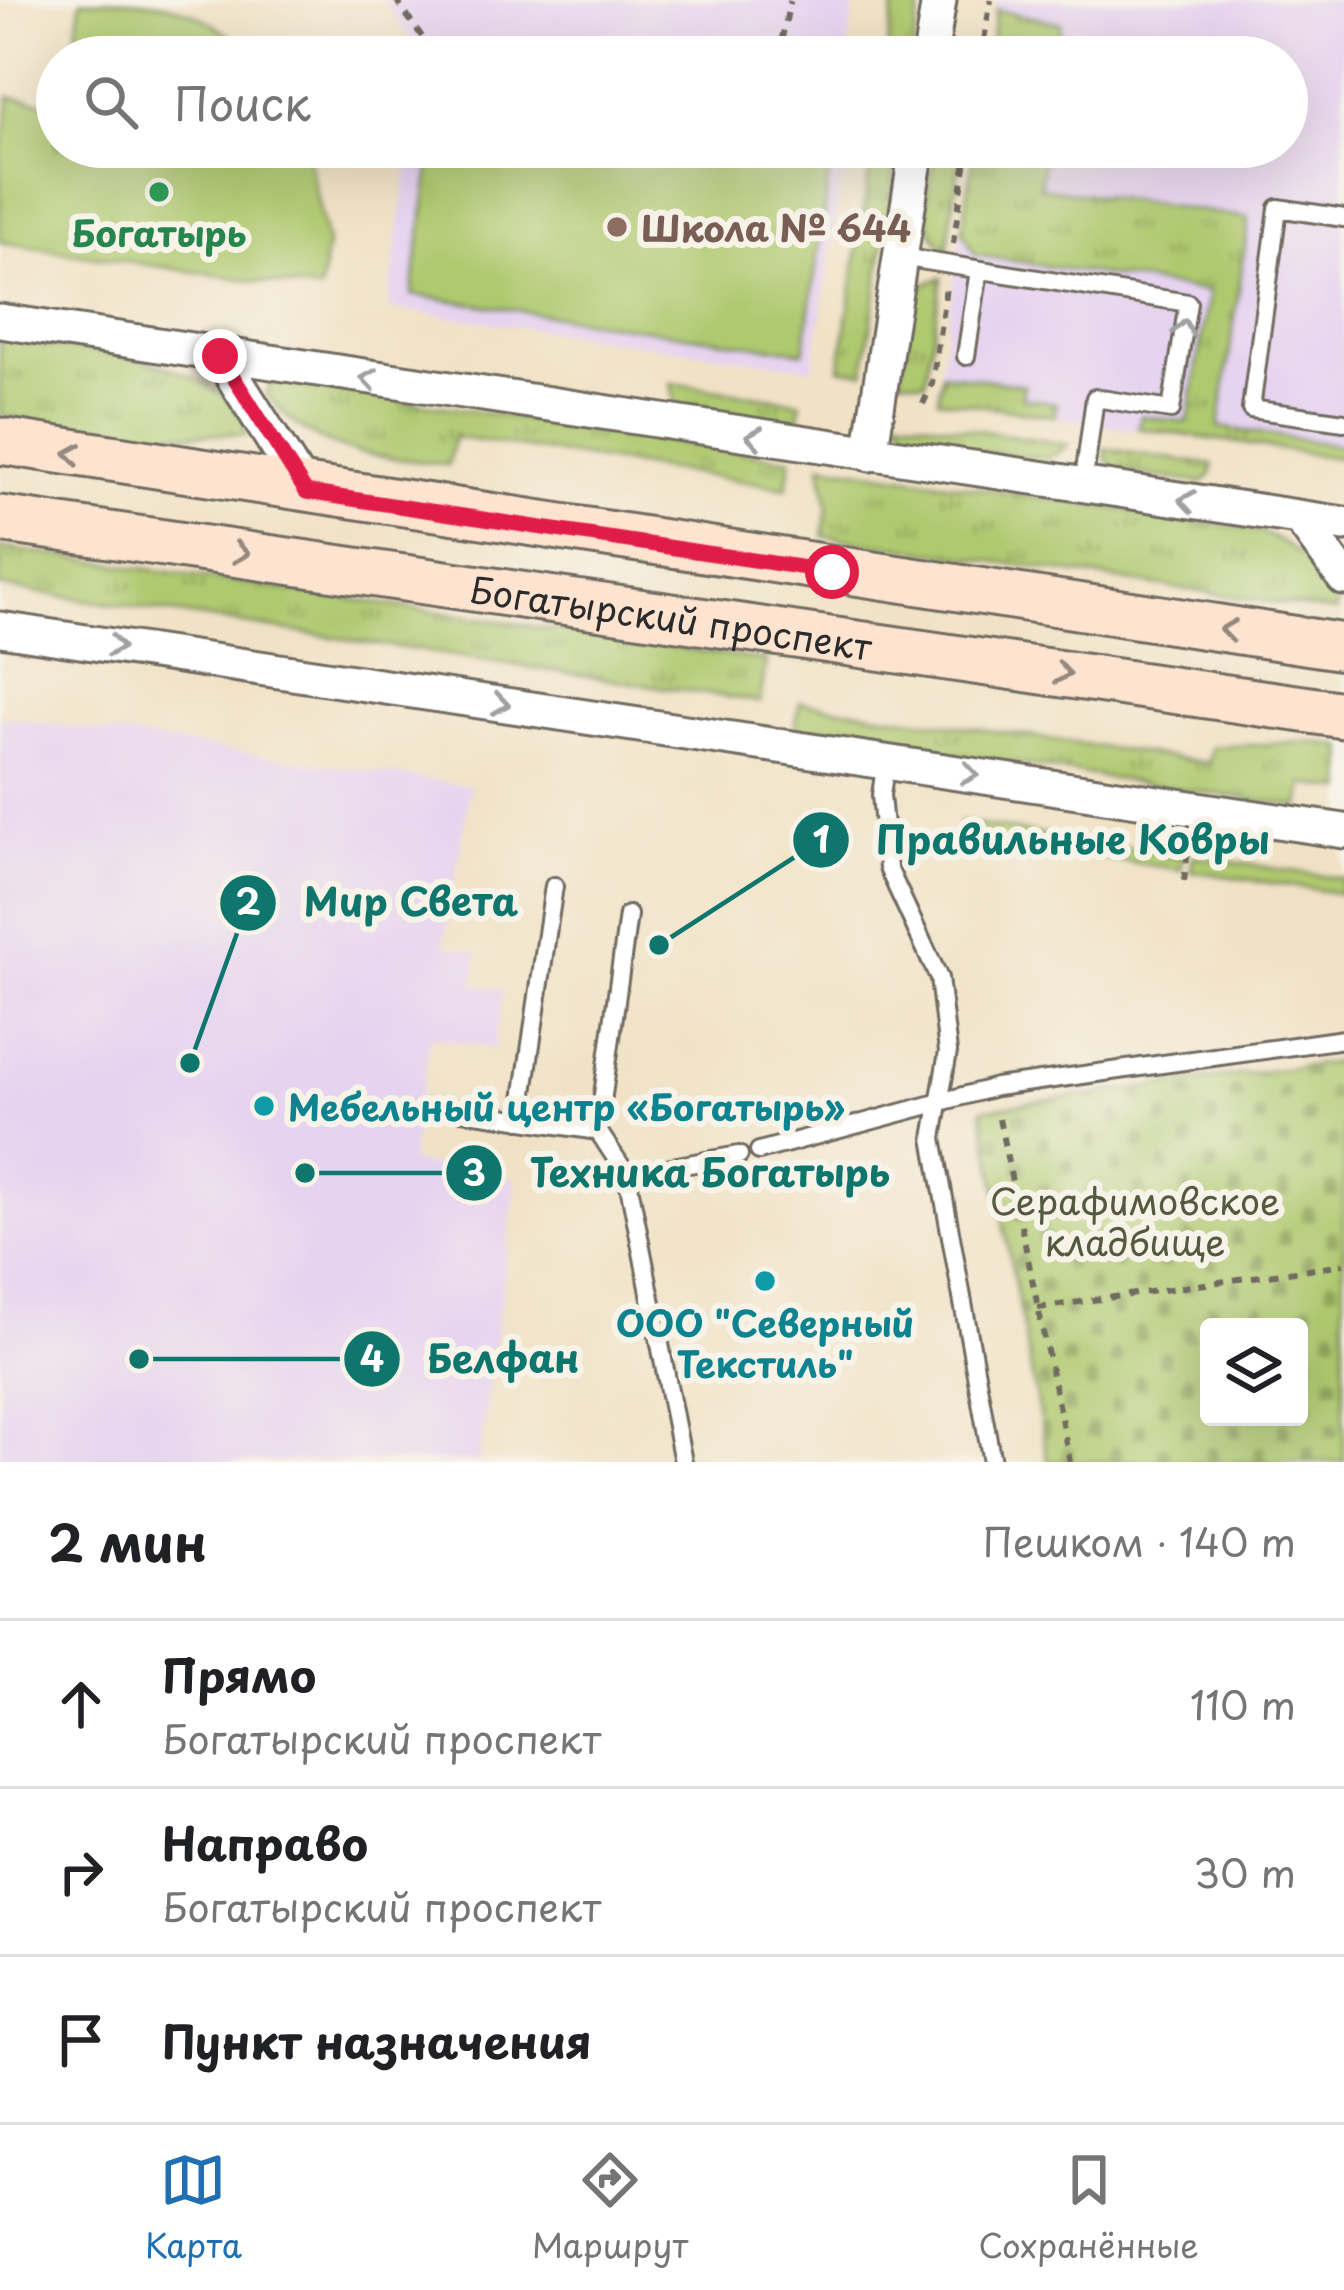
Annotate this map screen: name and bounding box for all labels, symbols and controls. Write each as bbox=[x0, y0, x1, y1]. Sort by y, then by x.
search box bbox=[36, 36, 1308, 168]
text: Поиск bbox=[174, 68, 311, 136]
icon: search bbox=[78, 69, 144, 135]
marker: Богатырь bbox=[146, 179, 172, 205]
place label: Школа № 644 bbox=[641, 200, 911, 254]
place label: Богатырь bbox=[71, 205, 247, 259]
marker: Школа № 644 bbox=[604, 214, 630, 240]
one-way arrow bbox=[1171, 319, 1196, 339]
route end bbox=[193, 329, 247, 383]
one-way arrow bbox=[359, 367, 378, 393]
one-way arrow bbox=[745, 425, 764, 451]
one-way arrow bbox=[64, 442, 84, 467]
one-way arrow bbox=[1177, 489, 1196, 515]
one-way arrow bbox=[231, 539, 251, 565]
route start bbox=[805, 545, 859, 599]
street label: Богатырский проспект bbox=[466, 561, 876, 673]
one-way arrow bbox=[1218, 618, 1238, 644]
one-way arrow bbox=[106, 632, 125, 658]
one-way arrow bbox=[1053, 659, 1073, 684]
one-way arrow bbox=[492, 690, 511, 716]
one-way arrow bbox=[960, 760, 980, 786]
callout: Правильные Ковры bbox=[791, 802, 1295, 877]
text: Правильные Ковры bbox=[876, 808, 1270, 867]
text: 1 bbox=[812, 811, 830, 865]
callout: Мир Света bbox=[218, 865, 543, 940]
text: Мир Света bbox=[304, 870, 519, 929]
text: 2 bbox=[235, 873, 261, 927]
place label: Мебельный центр «Богатырь» bbox=[288, 1079, 845, 1133]
marker: Мебельный центр «Богатырь» bbox=[251, 1093, 277, 1119]
callout: Техника Богатырь bbox=[444, 1136, 916, 1211]
text: Техника Богатырь bbox=[530, 1141, 890, 1200]
text: 3 bbox=[462, 1144, 486, 1198]
park label: Серафимовское кладбище bbox=[990, 1173, 1280, 1268]
marker: ООО "Северный Текстиль" bbox=[752, 1268, 778, 1294]
place label: ООО "Северный Текстиль" bbox=[616, 1295, 914, 1390]
map controls bbox=[1200, 1318, 1308, 1426]
button: layers bbox=[1200, 1318, 1308, 1426]
callout: Белфан bbox=[342, 1322, 603, 1397]
text: Белфан bbox=[427, 1327, 579, 1386]
text: 4 bbox=[360, 1330, 384, 1384]
text: 2 мин bbox=[48, 1502, 207, 1579]
text: Пешком · 140 m bbox=[983, 1511, 1296, 1570]
text: Прямо bbox=[162, 1640, 316, 1708]
icon: ahead bbox=[48, 1671, 114, 1737]
text: 110 m bbox=[1190, 1674, 1296, 1733]
text: Богатырский проспект bbox=[162, 1708, 601, 1767]
text: Направо bbox=[162, 1808, 368, 1876]
icon: right bbox=[48, 1839, 114, 1905]
text: 30 m bbox=[1193, 1842, 1296, 1901]
text: Богатырский проспект bbox=[162, 1876, 601, 1935]
text: Пункт назначения bbox=[162, 2006, 592, 2074]
icon: arrive bbox=[48, 2007, 114, 2073]
tab: Карта bbox=[145, 2147, 242, 2269]
tab: Маршрут bbox=[532, 2147, 688, 2269]
tab: Сохранённые bbox=[978, 2147, 1199, 2269]

